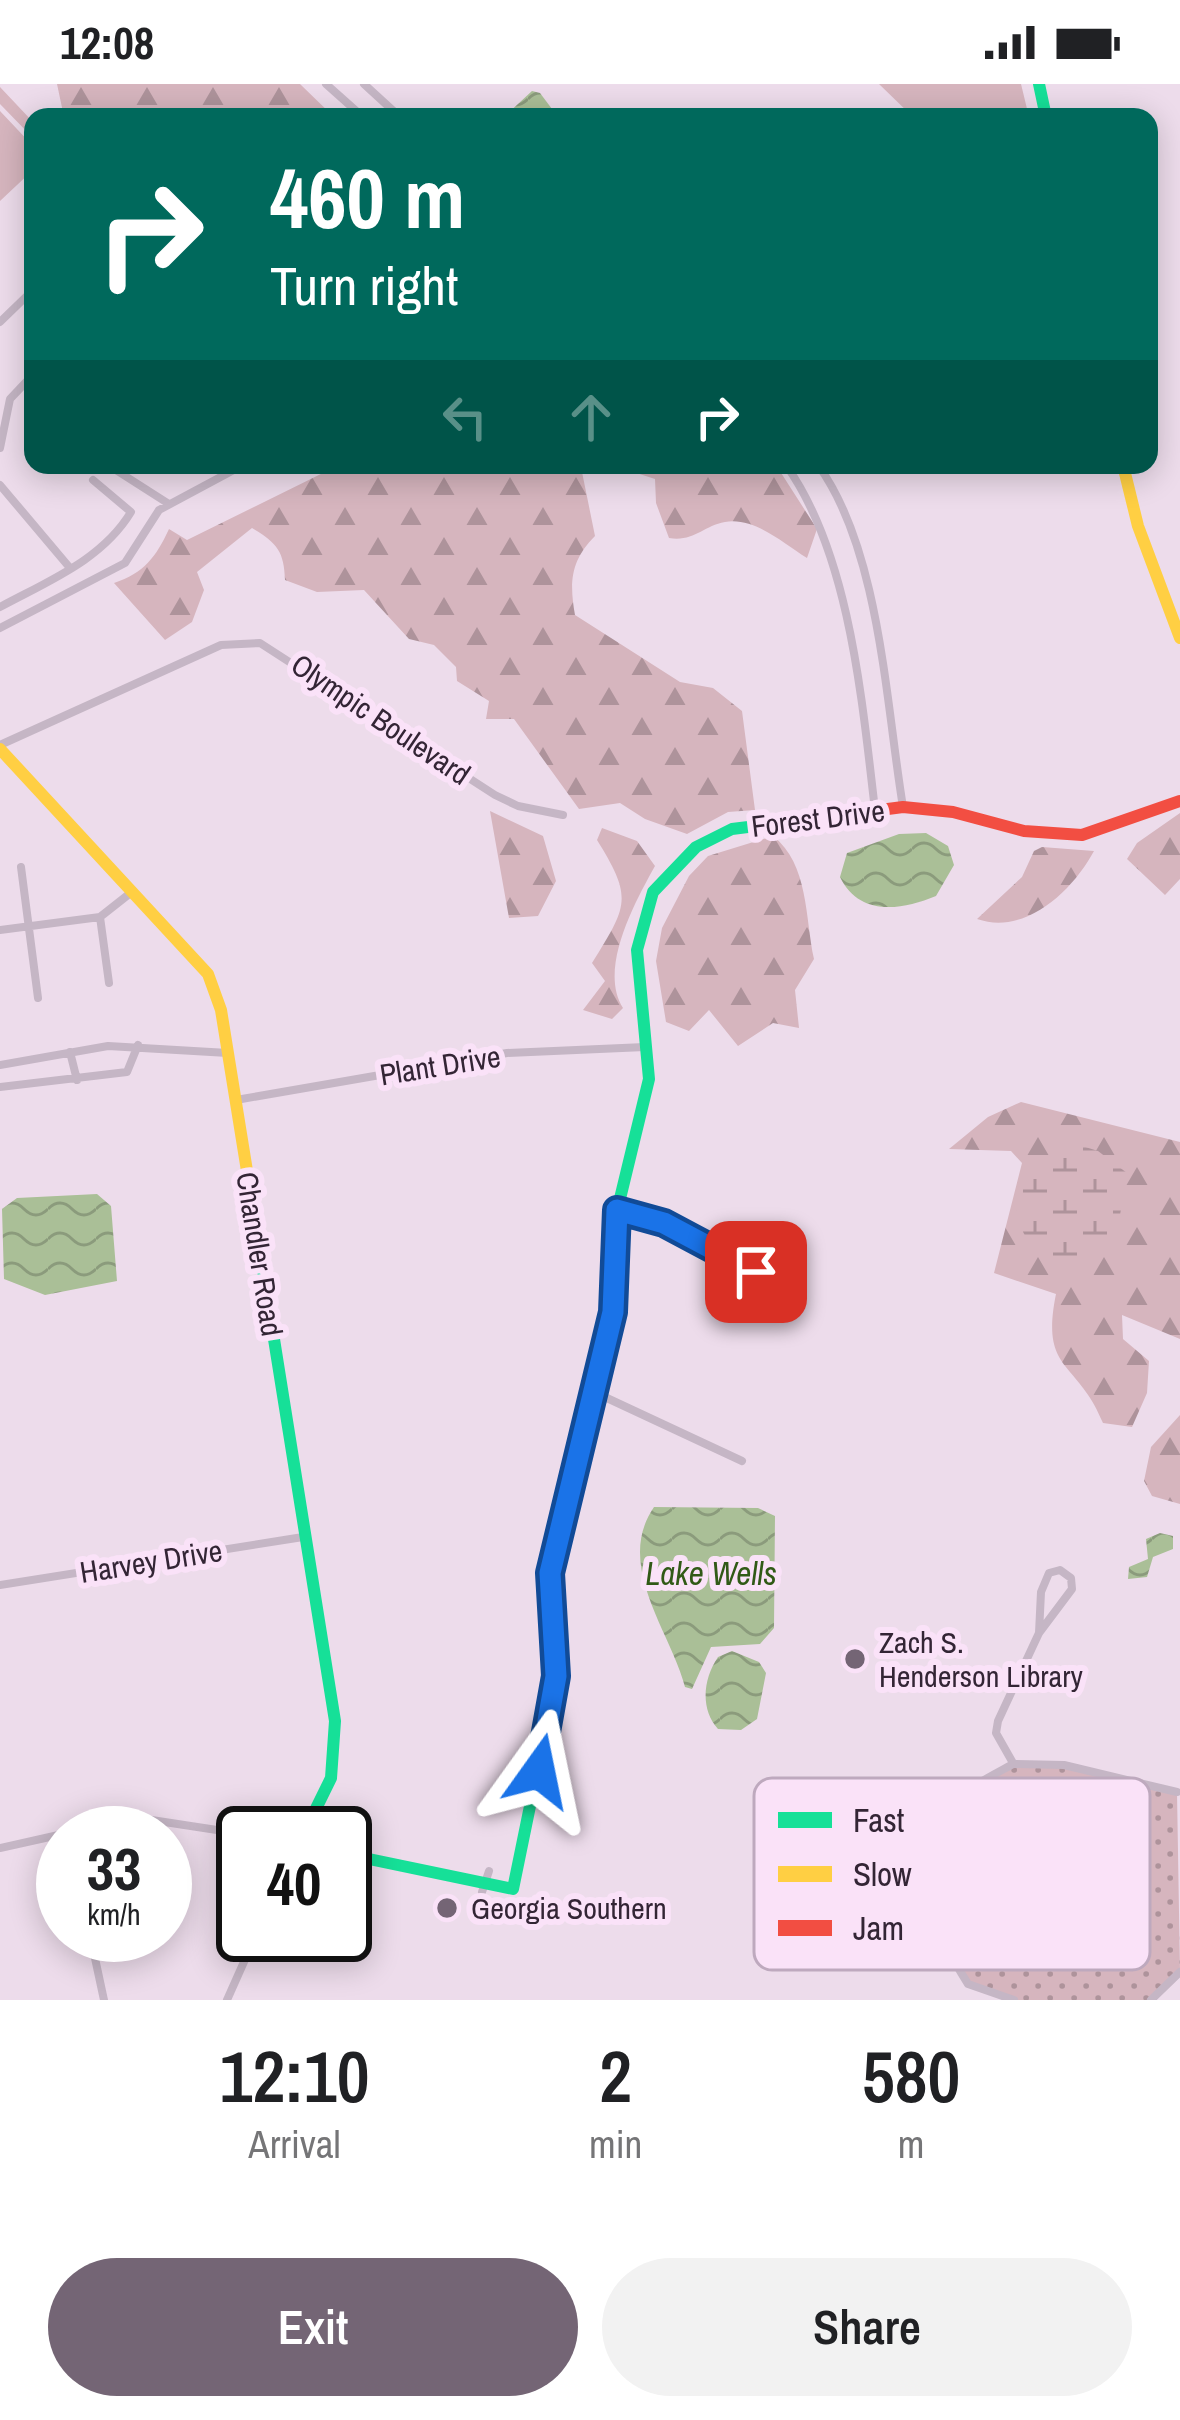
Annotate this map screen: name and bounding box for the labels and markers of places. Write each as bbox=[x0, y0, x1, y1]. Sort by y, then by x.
pin bbox=[705, 1221, 807, 1323]
place label: Zach S. Henderson Library bbox=[879, 1622, 1083, 1696]
marker: Zach S. Henderson Library bbox=[842, 1646, 868, 1672]
place label: Georgia Southern bbox=[471, 1888, 667, 1928]
marker: Georgia Southern bbox=[434, 1895, 460, 1921]

